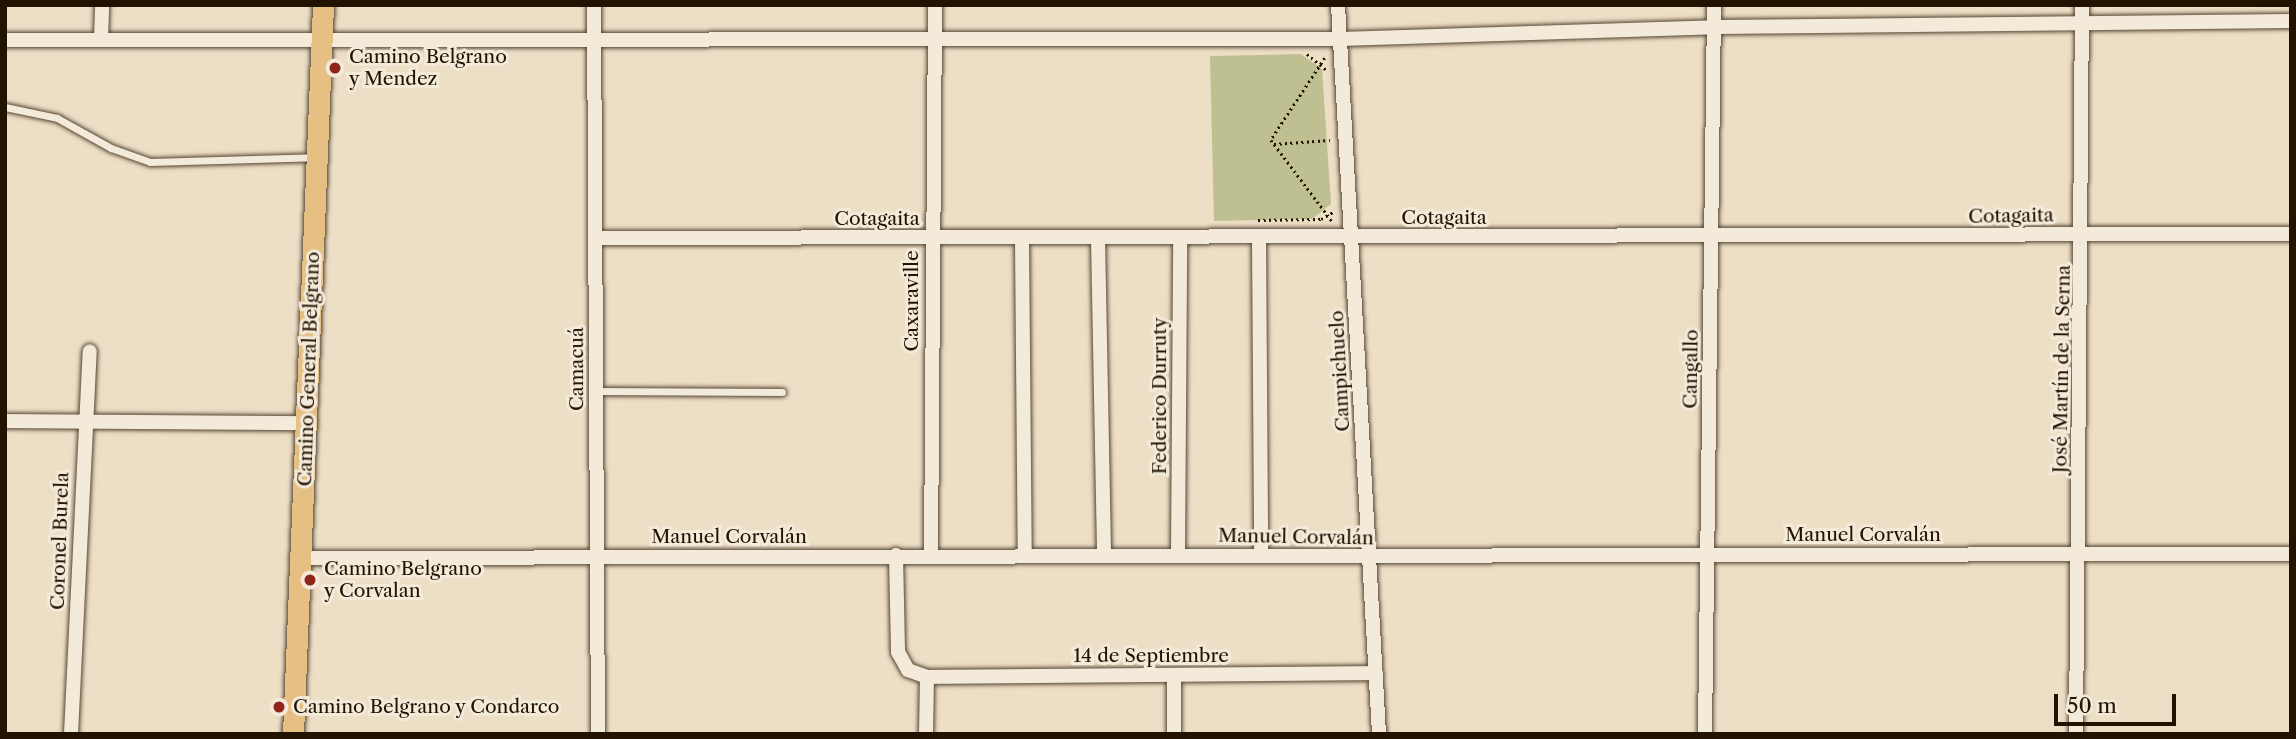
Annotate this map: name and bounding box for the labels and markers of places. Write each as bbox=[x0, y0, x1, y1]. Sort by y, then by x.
place label: Camino Belgrano y Mendez bbox=[349, 46, 507, 90]
marker: Camino Belgrano y Mendez bbox=[327, 60, 343, 76]
place label: Camino Belgrano y Corvalan bbox=[324, 558, 482, 602]
marker: Camino Belgrano y Corvalan bbox=[302, 572, 318, 588]
place label: Camino Belgrano y Condarco bbox=[293, 696, 561, 718]
marker: Camino Belgrano y Condarco bbox=[271, 699, 287, 715]

